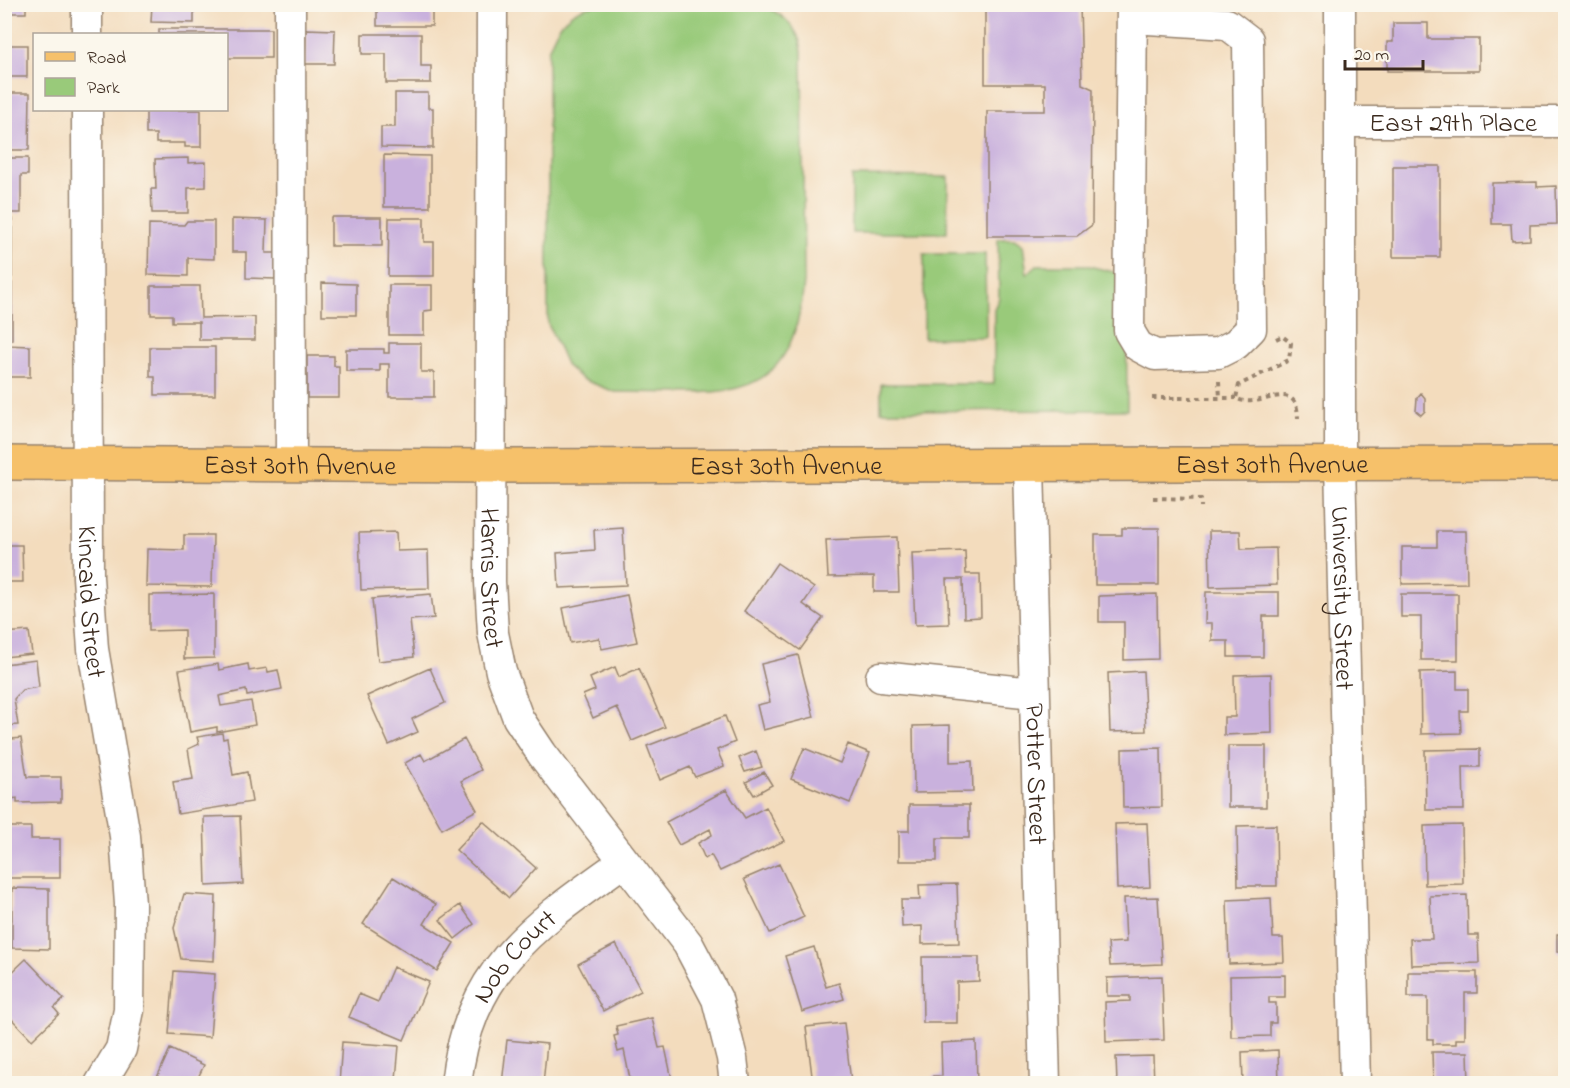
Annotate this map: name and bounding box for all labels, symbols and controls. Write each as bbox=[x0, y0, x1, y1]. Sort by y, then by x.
legend bbox=[33, 33, 228, 111]
scale bar bbox=[1345, 33, 1423, 71]
text: 20 m bbox=[1354, 43, 1389, 69]
text: Road bbox=[87, 46, 126, 72]
text: Park bbox=[87, 76, 120, 102]
street label: East 29th Place bbox=[1369, 105, 1538, 144]
street label: East 30th Avenue bbox=[203, 447, 397, 487]
street label: East 30th Avenue bbox=[1176, 447, 1369, 486]
street label: East 30th Avenue bbox=[690, 448, 883, 487]
street label: University Street bbox=[1319, 505, 1362, 691]
street label: Harris Street bbox=[468, 508, 513, 652]
street label: Kincaid Street bbox=[66, 526, 115, 682]
street label: Potter Street bbox=[1013, 703, 1056, 845]
street label: Nob Court bbox=[464, 901, 566, 1011]

